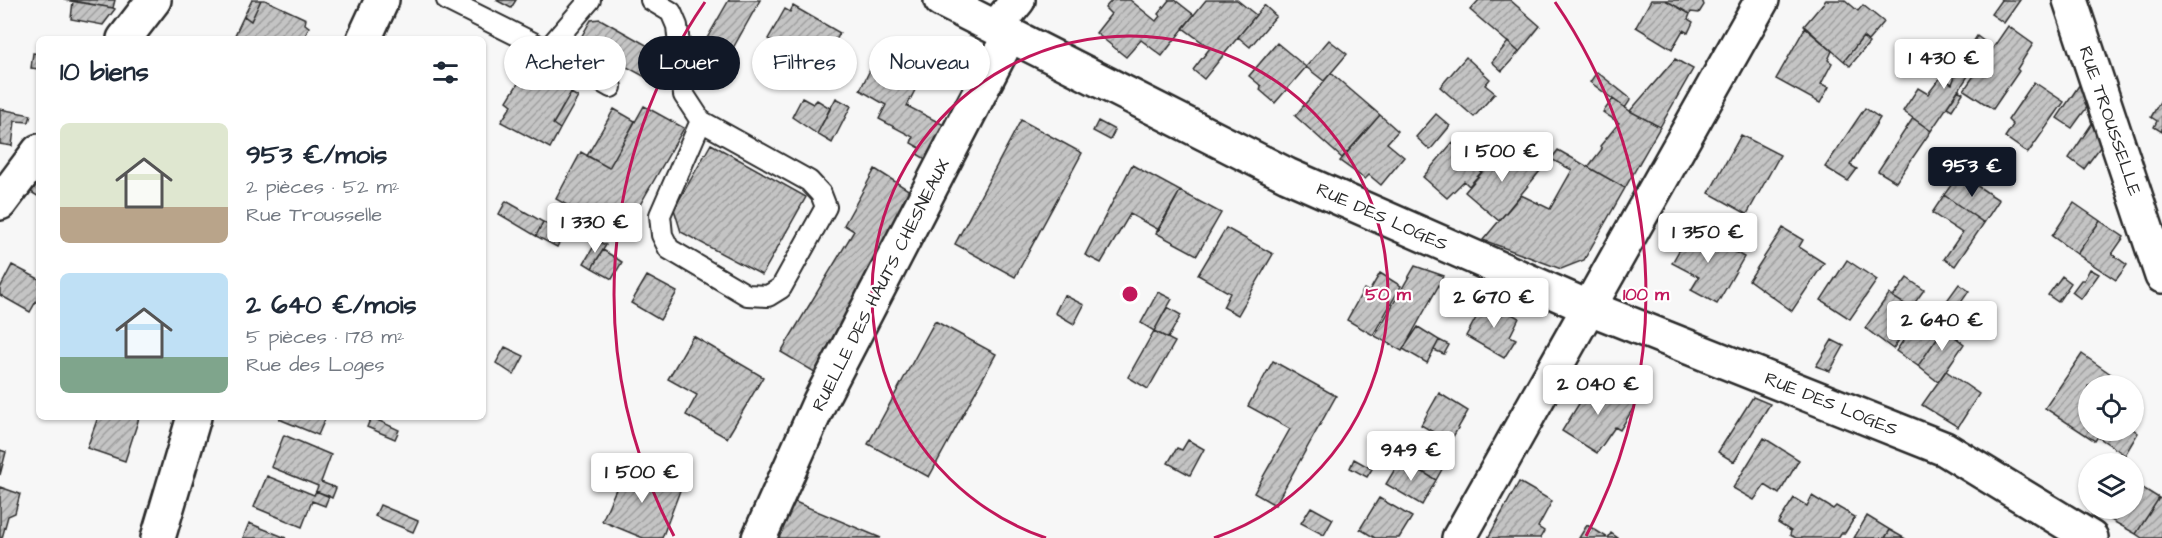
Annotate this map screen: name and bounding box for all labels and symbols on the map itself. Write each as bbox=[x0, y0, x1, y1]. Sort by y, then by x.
pin: 1 430 € bbox=[1889, 39, 1999, 90]
street label: RUE TROUSSELLE bbox=[2073, 43, 2147, 199]
pin: 1 500 € bbox=[1447, 132, 1557, 183]
pin: 953 € bbox=[1930, 147, 2014, 198]
street label: RUELLE DES HAUTS CHESNEAUX bbox=[806, 154, 956, 416]
street label: RUE DES LOGES bbox=[1312, 177, 1452, 257]
pin: 1 330 € bbox=[540, 203, 650, 254]
pin: 1 350 € bbox=[1653, 213, 1763, 264]
pin: 2 670 € bbox=[1439, 278, 1549, 329]
text: 50 m bbox=[1365, 282, 1412, 307]
text: 100 m bbox=[1623, 282, 1670, 307]
centre of rings bbox=[1120, 284, 1140, 304]
pin: 2 640 € bbox=[1887, 301, 1997, 352]
pin: 2 040 € bbox=[1543, 365, 1653, 416]
street label: RUE DES LOGES bbox=[1761, 366, 1901, 442]
pin: 949 € bbox=[1369, 431, 1453, 482]
pin: 1 500 € bbox=[587, 453, 697, 504]

